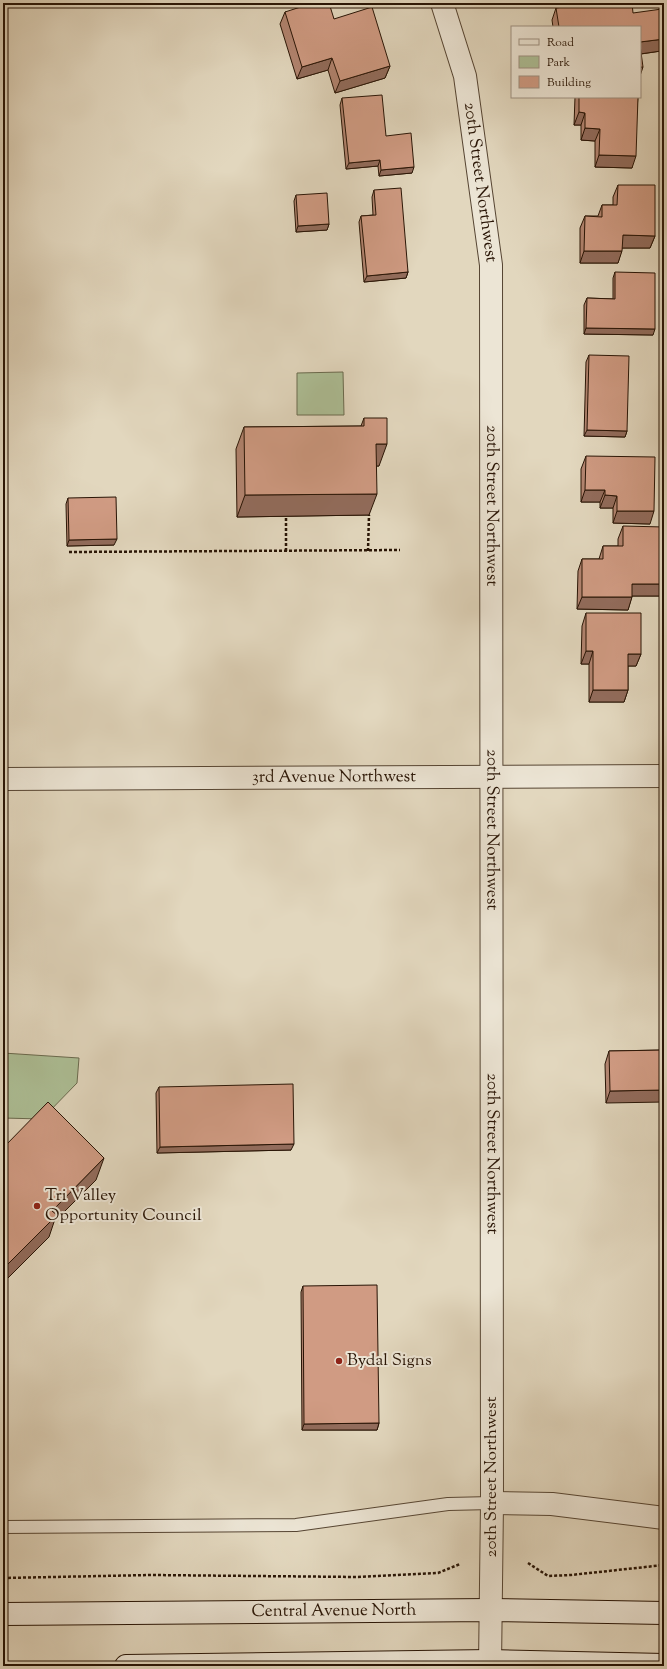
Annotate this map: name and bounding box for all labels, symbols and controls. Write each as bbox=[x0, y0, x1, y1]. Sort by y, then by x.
legend bbox=[511, 26, 641, 98]
text: Road bbox=[547, 34, 574, 52]
text: Park bbox=[547, 54, 570, 72]
text: Building bbox=[547, 74, 591, 92]
street label: 20th Street Northwest bbox=[457, 101, 503, 264]
street label: 20th Street Northwest bbox=[479, 425, 503, 586]
street label: 20th Street Northwest bbox=[479, 749, 504, 910]
street label: 3rd Avenue Northwest bbox=[252, 765, 416, 790]
street label: 20th Street Northwest bbox=[480, 1073, 504, 1234]
place label: Tri Valley Opportunity Council bbox=[45, 1184, 202, 1228]
marker: Tri Valley Opportunity Council bbox=[32, 1201, 42, 1211]
place label: Bydal Signs bbox=[347, 1349, 432, 1373]
marker: Bydal Signs bbox=[334, 1356, 344, 1366]
street label: 20th Street Northwest bbox=[480, 1396, 504, 1558]
street label: Central Avenue North bbox=[251, 1599, 416, 1624]

